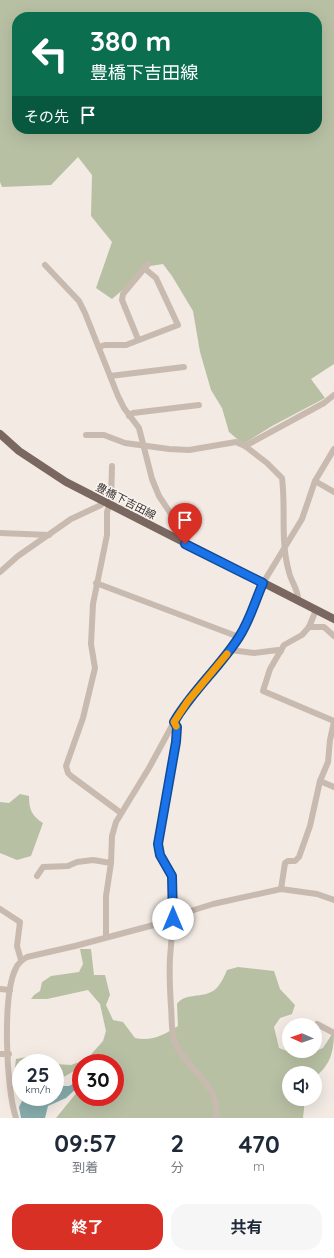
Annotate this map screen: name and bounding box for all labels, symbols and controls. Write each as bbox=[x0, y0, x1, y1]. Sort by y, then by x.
text: 380 m bbox=[90, 23, 171, 58]
icon: left bbox=[24, 28, 76, 80]
text: 豊橋下吉田線 bbox=[90, 61, 198, 84]
icon: arrive bbox=[77, 104, 99, 126]
text: その先 bbox=[24, 107, 69, 126]
street label: 豊橋下吉田線 bbox=[93, 480, 159, 522]
pin bbox=[168, 503, 202, 544]
icon: arrive bbox=[174, 509, 196, 531]
position arrow bbox=[152, 898, 194, 940]
north arrow bbox=[282, 1018, 322, 1058]
map controls bbox=[282, 1018, 322, 1106]
speed limit sign: 30 bbox=[72, 1054, 124, 1106]
text: 25 bbox=[27, 1062, 49, 1087]
button: sound bbox=[282, 1066, 322, 1106]
text: km/h bbox=[25, 1083, 51, 1096]
text: 09:57 bbox=[54, 1128, 116, 1158]
text: 2 bbox=[170, 1128, 184, 1158]
text: 470 bbox=[238, 1129, 280, 1159]
text: m bbox=[253, 1158, 265, 1174]
text: 到着 bbox=[72, 1159, 98, 1175]
text: 分 bbox=[171, 1159, 184, 1175]
button: 終了 bbox=[12, 1204, 163, 1250]
button: 共有 bbox=[171, 1204, 322, 1250]

